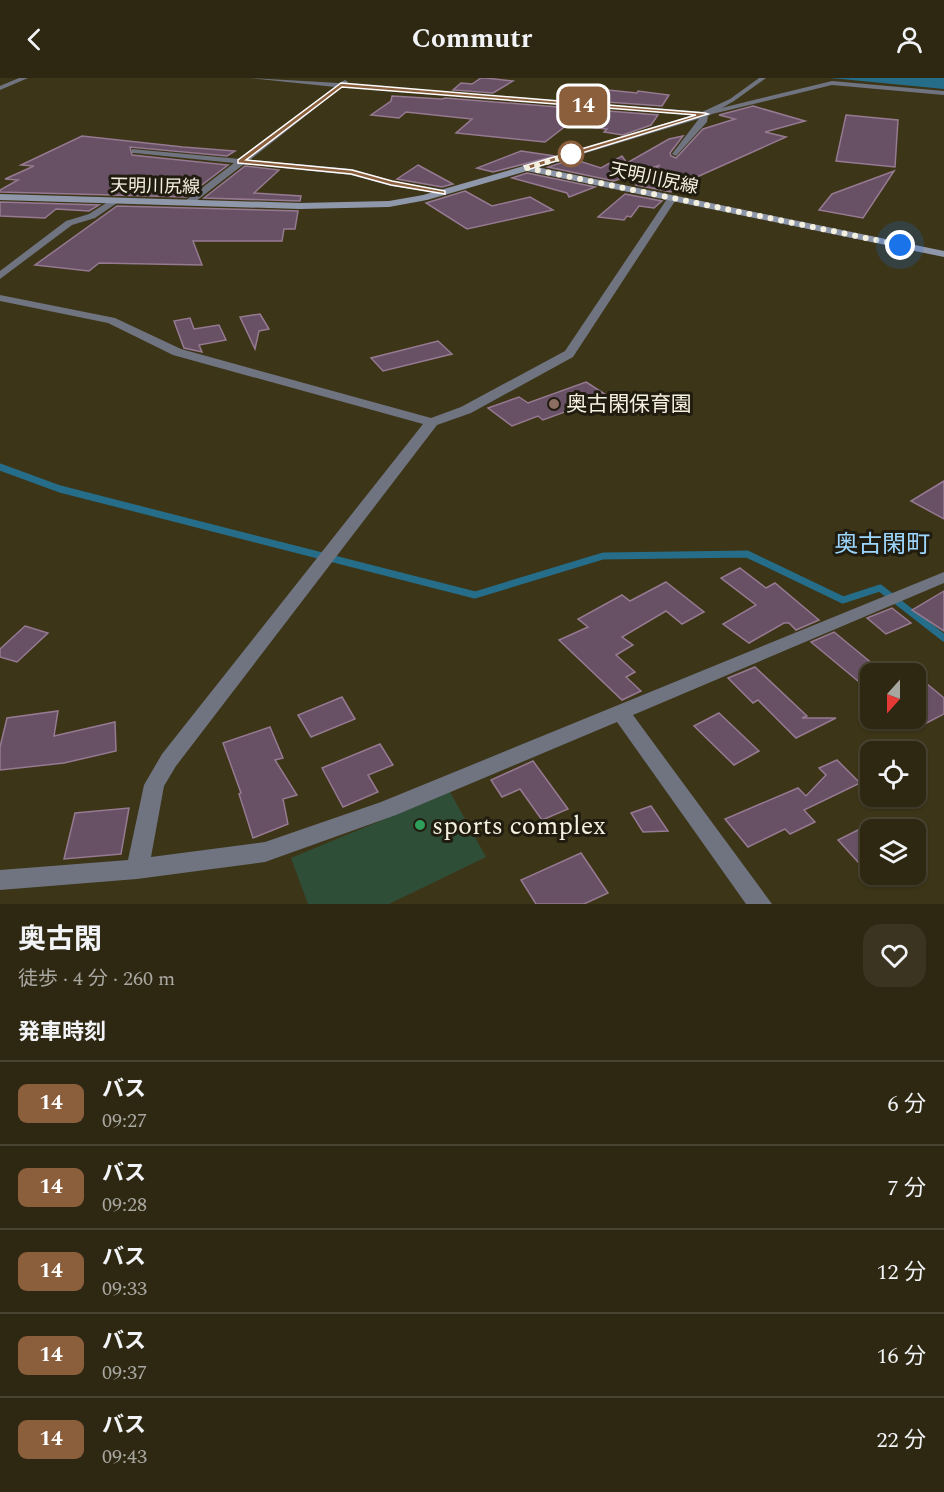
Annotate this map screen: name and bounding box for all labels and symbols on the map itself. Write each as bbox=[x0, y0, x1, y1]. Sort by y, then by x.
line badge: 14 bbox=[556, 87, 610, 126]
unlabelled marker bbox=[558, 141, 584, 167]
street label: 天明川尻線 bbox=[607, 156, 701, 201]
street label: 天明川尻線 bbox=[110, 172, 200, 201]
your location bbox=[885, 230, 915, 260]
place label: 奥古閑保育園 bbox=[566, 389, 692, 421]
marker: 奥古閑保育園 bbox=[547, 397, 561, 411]
district label: 奥古閑町 bbox=[834, 527, 930, 563]
north arrow bbox=[860, 663, 926, 729]
place label: sports complex bbox=[432, 806, 606, 846]
marker: sports complex bbox=[413, 818, 427, 832]

